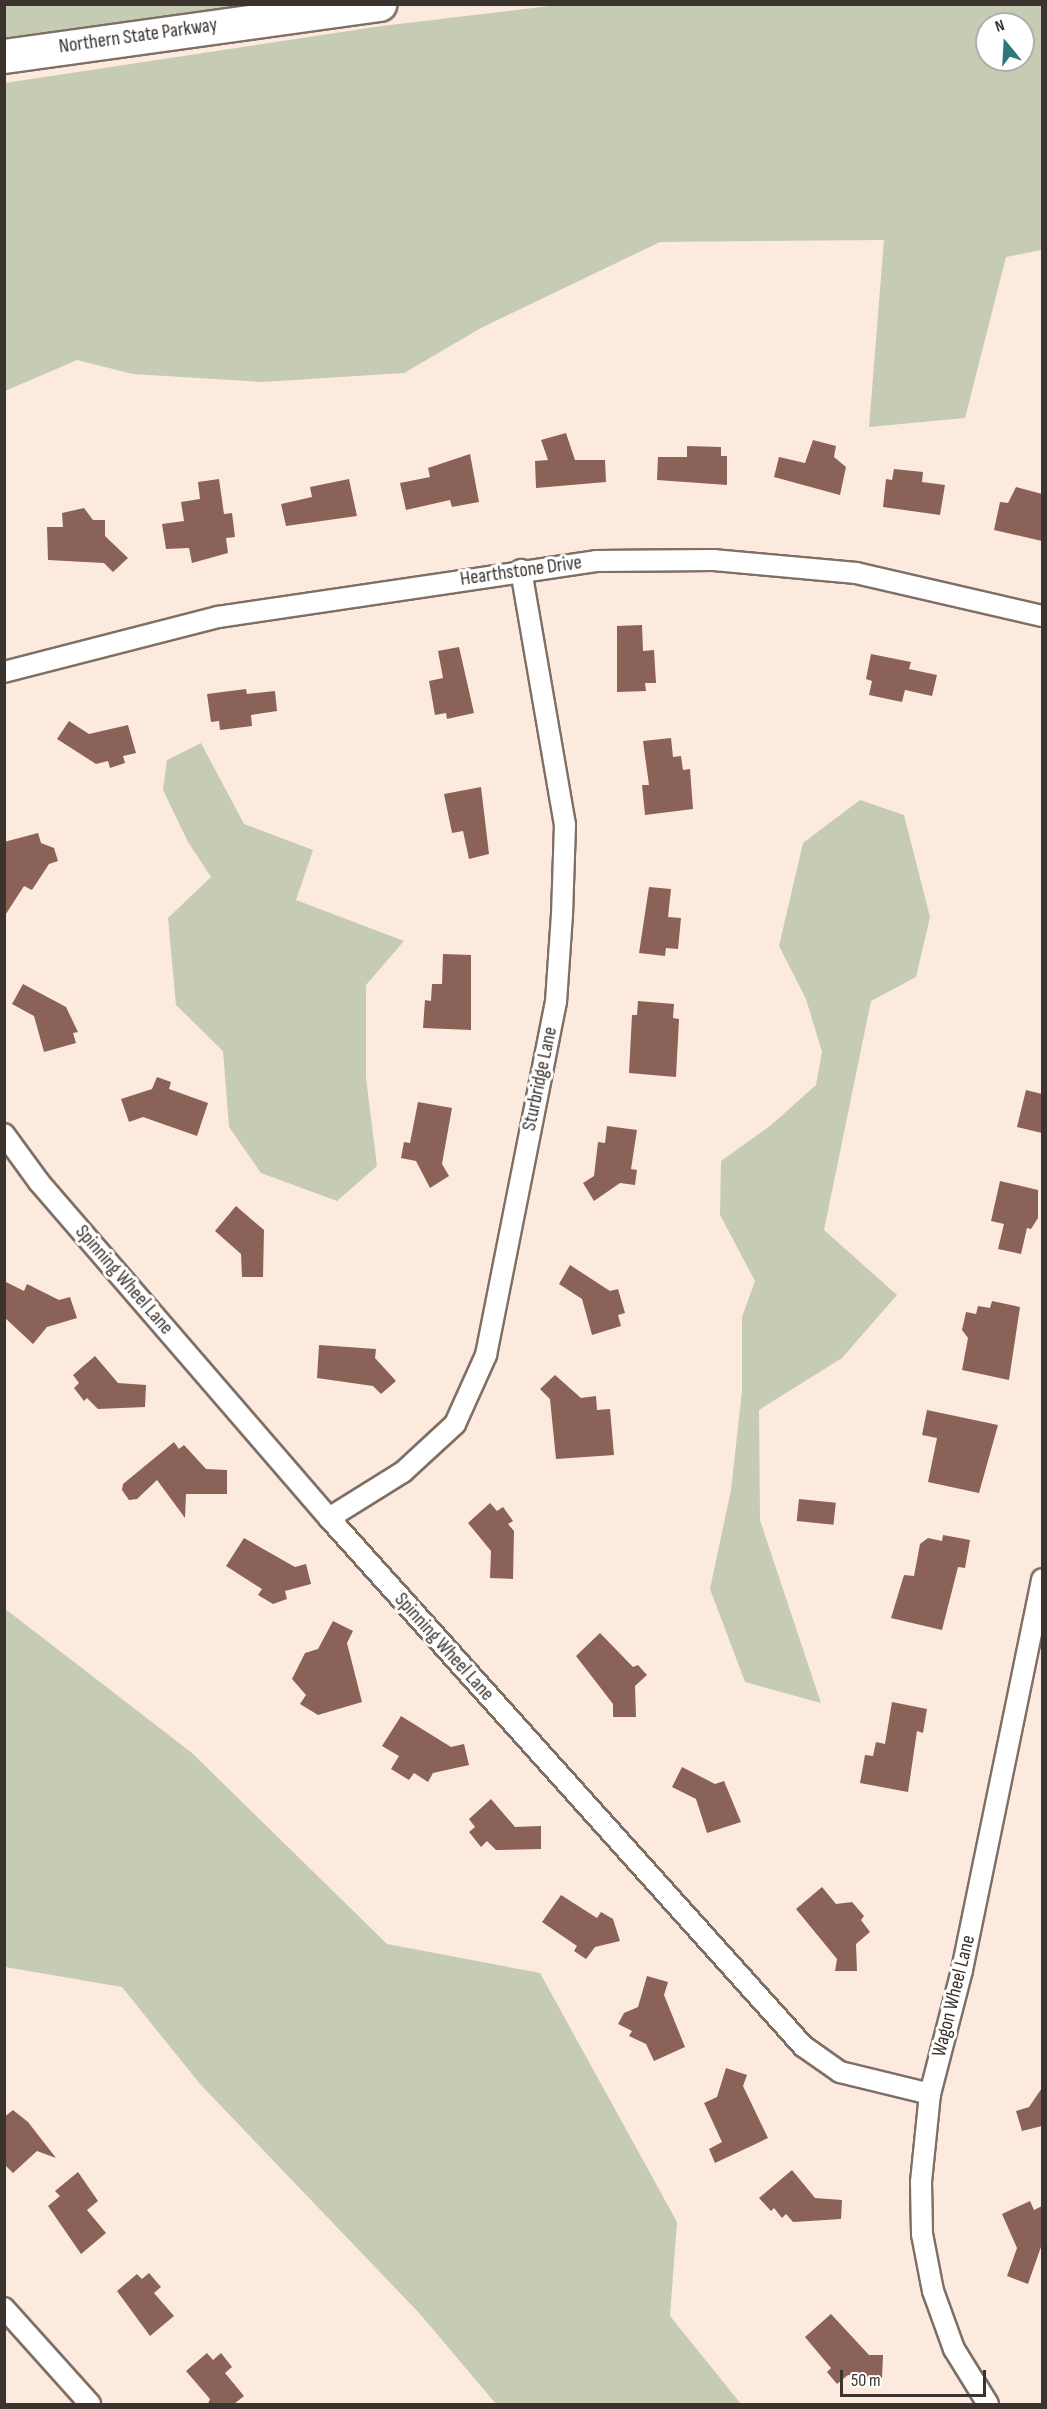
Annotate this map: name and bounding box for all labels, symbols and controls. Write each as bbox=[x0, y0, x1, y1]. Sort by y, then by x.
north arrow bbox=[975, 12, 1035, 72]
street label: Northern State Parkway bbox=[57, 13, 219, 59]
text: N bbox=[993, 16, 1007, 37]
street label: Hearthstone Drive bbox=[459, 551, 583, 591]
street label: Sturbridge Lane bbox=[517, 1025, 563, 1133]
street label: Spinning Wheel Lane bbox=[70, 1220, 178, 1340]
street label: Spinning Wheel Lane bbox=[389, 1588, 499, 1706]
street label: Wagon Wheel Lane bbox=[927, 1933, 981, 2059]
scale bar bbox=[843, 2358, 988, 2396]
text: 50 m bbox=[851, 2370, 881, 2391]

